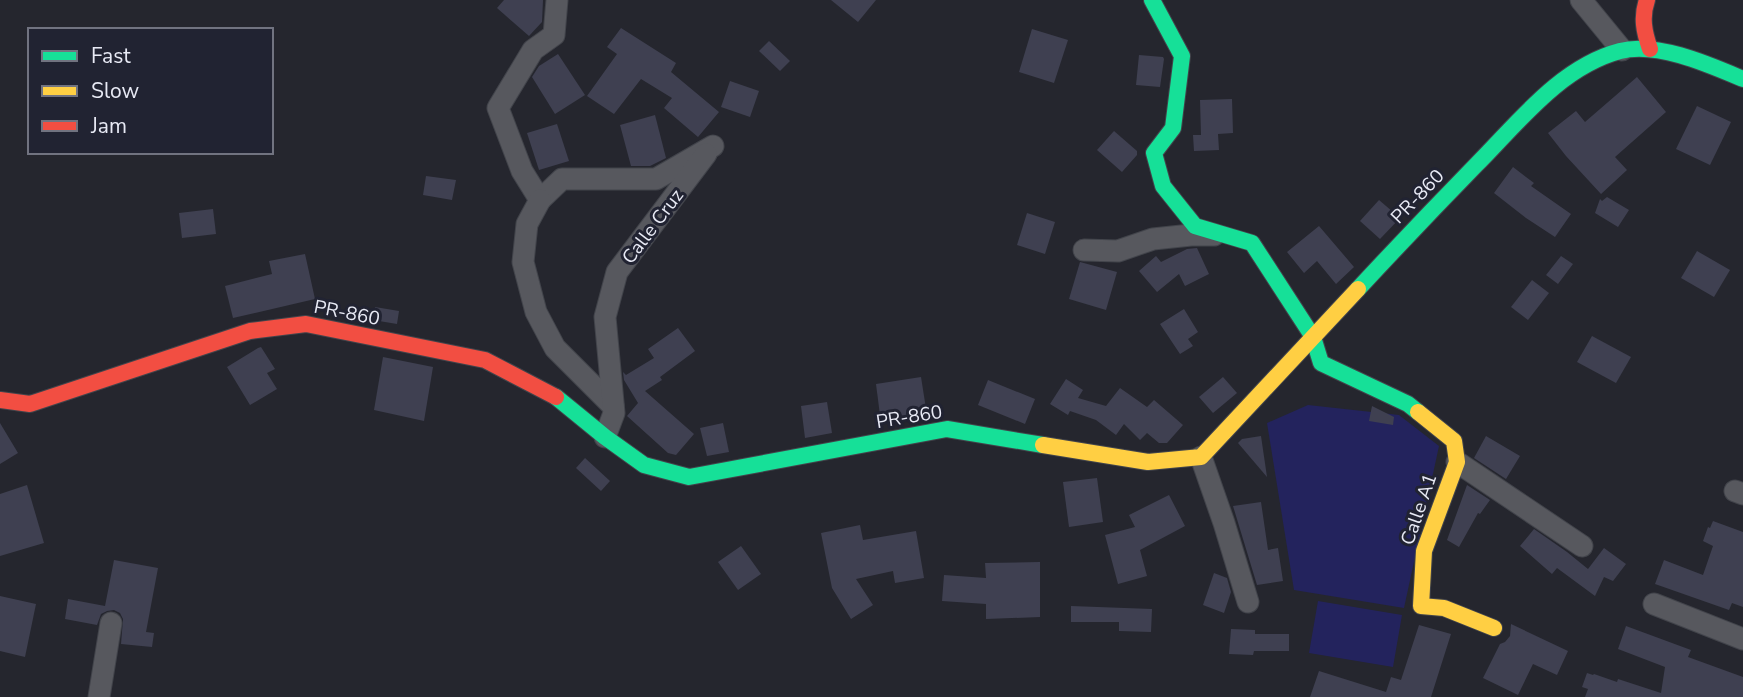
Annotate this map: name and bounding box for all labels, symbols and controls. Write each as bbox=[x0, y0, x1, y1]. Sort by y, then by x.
legend bbox=[28, 28, 273, 154]
text: Fast bbox=[91, 42, 131, 70]
text: Slow bbox=[91, 77, 140, 105]
text: Jam bbox=[90, 112, 127, 140]
street label: PR-860 bbox=[1385, 164, 1450, 230]
street label: Calle Cruz bbox=[616, 184, 690, 269]
street label: PR-860 bbox=[312, 294, 382, 332]
street label: PR-860 bbox=[874, 399, 944, 435]
street label: Calle A1 bbox=[1395, 470, 1443, 549]

